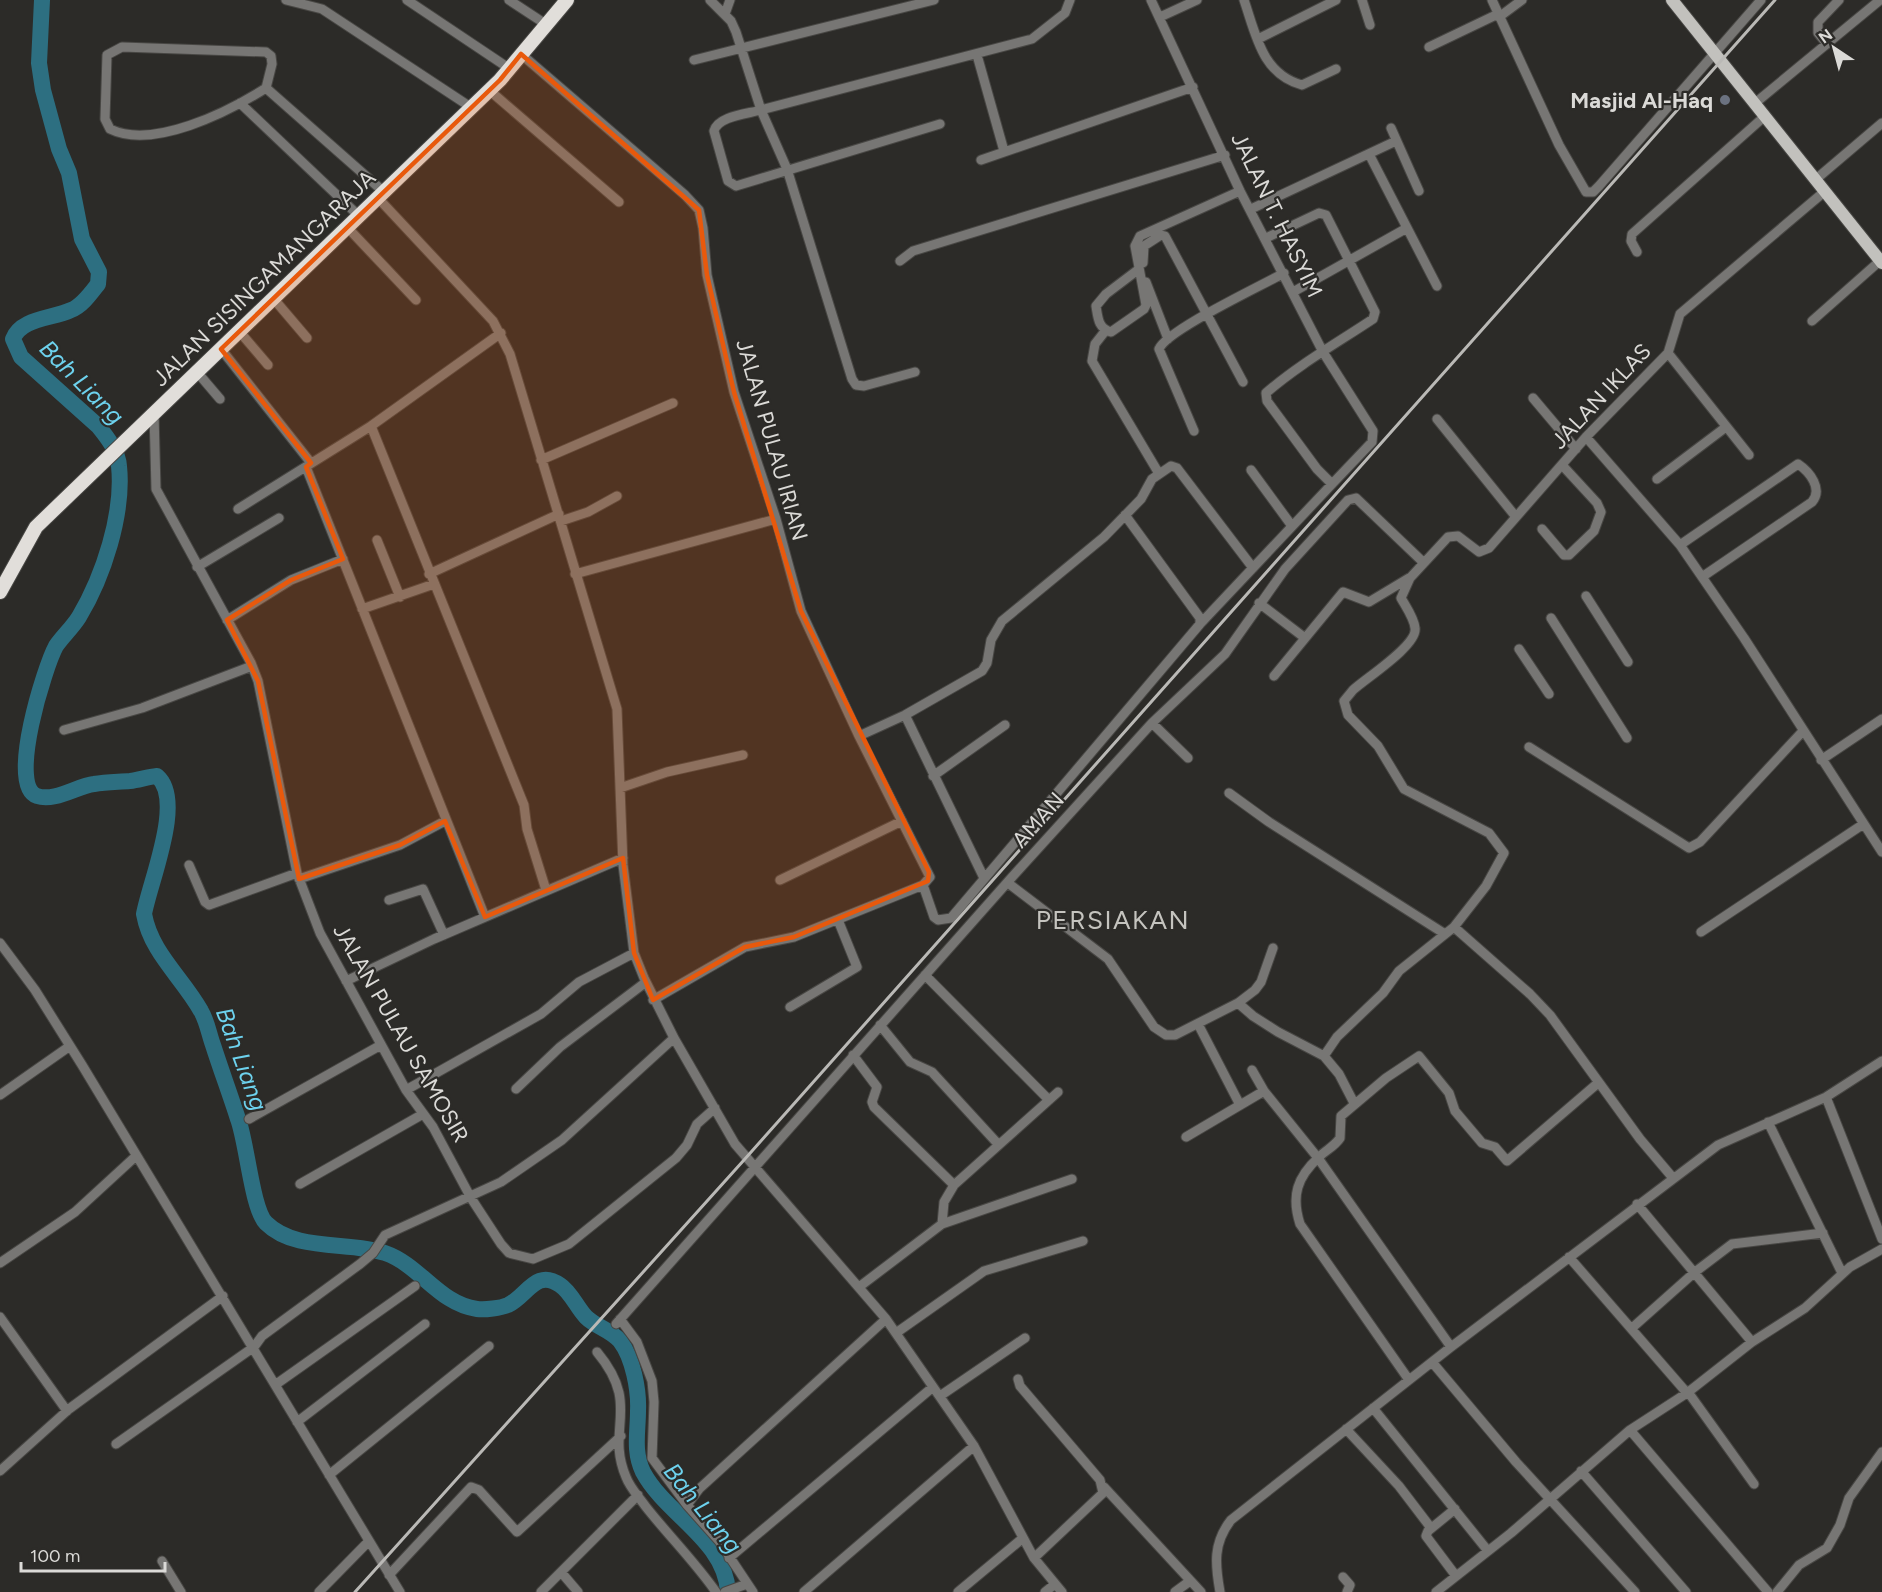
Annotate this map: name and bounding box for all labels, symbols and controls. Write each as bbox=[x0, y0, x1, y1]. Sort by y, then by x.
north arrow bbox=[1804, 18, 1864, 78]
text: N bbox=[1815, 25, 1836, 48]
place label: Masjid Al-Haq bbox=[1570, 87, 1713, 114]
marker: Masjid Al-Haq bbox=[1718, 93, 1732, 107]
street label: JALAN T. HASYIM bbox=[1225, 128, 1329, 302]
street label: JALAN SISINGAMANGARAJA bbox=[147, 164, 381, 392]
water label: Bah Liang bbox=[34, 334, 130, 430]
street label: JALAN PULAU IRIAN bbox=[730, 336, 814, 544]
street label: JALAN IKLAS bbox=[1545, 338, 1657, 454]
street label: AMAN bbox=[1006, 787, 1070, 853]
district label: PERSIAKAN bbox=[1036, 904, 1190, 936]
street label: JALAN PULAU SAMOSIR bbox=[327, 919, 475, 1147]
water label: Bah Liang bbox=[210, 1003, 274, 1115]
water label: Bah Liang bbox=[658, 1457, 748, 1559]
scale bar bbox=[21, 1535, 165, 1573]
text: 100 m bbox=[30, 1545, 80, 1567]

